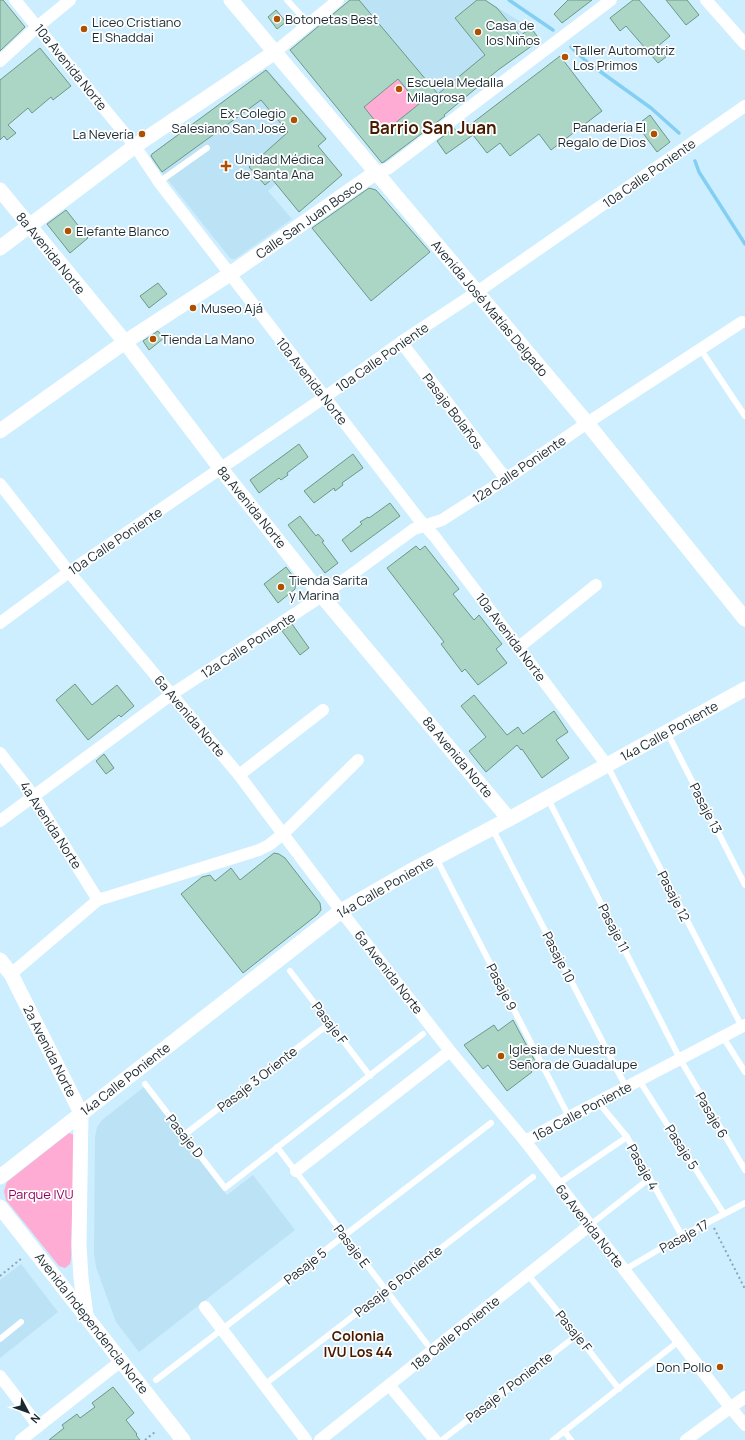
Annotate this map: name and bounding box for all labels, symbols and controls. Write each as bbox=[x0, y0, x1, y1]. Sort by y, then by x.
place label: Botonetas Best bbox=[285, 10, 378, 28]
place label: Liceo Cristiano El Shaddai bbox=[92, 13, 182, 46]
marker: Botonetas Best bbox=[272, 14, 282, 24]
place label: Casa de los Niños bbox=[486, 16, 540, 49]
street label: 10a Avenida Norte bbox=[31, 20, 112, 114]
marker: Liceo Cristiano El Shaddai bbox=[79, 24, 89, 34]
marker: Casa de los Niños bbox=[473, 27, 483, 37]
place label: Taller Automotriz Los Primos bbox=[573, 41, 675, 74]
marker: Taller Automotriz Los Primos bbox=[560, 52, 570, 62]
place label: Escuela Medalla Milagrosa bbox=[407, 73, 503, 106]
marker: Escuela Medalla Milagrosa bbox=[394, 84, 404, 94]
place label: Ex-Colegio Salesiano San José bbox=[171, 104, 286, 137]
marker: Ex-Colegio Salesiano San José bbox=[289, 115, 299, 125]
district label: Barrio San Juan bbox=[369, 116, 497, 139]
place label: Panadería El Regalo de Dios bbox=[558, 118, 646, 151]
place label: La Nevería bbox=[72, 125, 134, 143]
marker: La Nevería bbox=[137, 129, 147, 139]
marker: Panadería El Regalo de Dios bbox=[649, 129, 659, 139]
street label: 10a Calle Poniente bbox=[599, 134, 699, 212]
place label: Unidad Médica de Santa Ana bbox=[235, 150, 324, 183]
marker: Unidad Médica de Santa Ana bbox=[220, 160, 232, 172]
street label: Calle San Juan Bosco bbox=[252, 175, 366, 263]
street label: 8a Avenida Norte bbox=[12, 208, 90, 298]
place label: Elefante Blanco bbox=[76, 222, 169, 240]
marker: Elefante Blanco bbox=[63, 226, 73, 236]
street label: Avenida José Matías Delgado bbox=[427, 236, 553, 380]
place label: Museo Ajá bbox=[201, 299, 263, 317]
marker: Museo Ajá bbox=[188, 303, 198, 313]
street label: 10a Calle Poniente bbox=[332, 318, 432, 396]
place label: Tienda La Mano bbox=[161, 330, 255, 348]
marker: Tienda La Mano bbox=[148, 334, 158, 344]
street label: 10a Avenida Norte bbox=[272, 334, 352, 429]
street label: Pasaje Bolaños bbox=[419, 370, 487, 453]
street label: 12a Calle Poniente bbox=[469, 431, 570, 507]
street label: 8a Avenida Norte bbox=[213, 462, 291, 552]
street label: 10a Calle Poniente bbox=[65, 503, 166, 579]
place label: Tienda Sarita y Marina bbox=[289, 571, 368, 604]
marker: Tienda Sarita y Marina bbox=[276, 582, 286, 592]
street label: 10a Avenida Norte bbox=[472, 589, 550, 685]
street label: 12a Calle Poniente bbox=[197, 608, 299, 682]
street label: 6a Avenida Norte bbox=[150, 671, 230, 761]
street label: 14a Calle Poniente bbox=[617, 696, 721, 765]
street label: 8a Avenida Norte bbox=[419, 713, 498, 802]
street label: 4a Avenida Norte bbox=[16, 778, 86, 873]
street label: Pasaje 13 bbox=[686, 780, 726, 836]
street label: 14a Calle Poniente bbox=[333, 852, 437, 922]
street label: Pasaje 12 bbox=[654, 868, 694, 924]
street label: Pasaje 11 bbox=[594, 901, 634, 955]
street label: 6a Avenida Norte bbox=[351, 926, 428, 1018]
street label: Pasaje 10 bbox=[538, 928, 580, 986]
street label: Pasaje 9 bbox=[483, 960, 521, 1014]
street label: Pasaje F bbox=[308, 998, 352, 1048]
street label: 2a Avenida Norte bbox=[19, 1002, 81, 1100]
street label: 14a Calle Poniente bbox=[76, 1038, 174, 1120]
place label: Iglesia de Nuestra Señora de Guadalupe bbox=[509, 1040, 638, 1073]
street label: Pasaje 3 Oriente bbox=[213, 1042, 301, 1116]
marker: Iglesia de Nuestra Señora de Guadalupe bbox=[496, 1051, 506, 1061]
street label: 16a Calle Poniente bbox=[529, 1077, 635, 1145]
street label: Pasaje 6 bbox=[692, 1089, 732, 1141]
street label: Pasaje D bbox=[162, 1110, 208, 1162]
street label: Pasaje 5 bbox=[661, 1121, 703, 1173]
street label: Pasaje 4 bbox=[623, 1141, 663, 1193]
street label: 6a Avenida Norte bbox=[552, 1180, 629, 1272]
park label: Parque IVU bbox=[8, 1185, 74, 1203]
street label: Pasaje 17 bbox=[656, 1215, 712, 1257]
street label: Pasaje E bbox=[330, 1221, 374, 1271]
street label: Pasaje 6 Poniente bbox=[350, 1241, 446, 1321]
street label: Pasaje 5 bbox=[280, 1244, 330, 1288]
street label: Avenida Independencia Norte bbox=[31, 1249, 153, 1398]
street label: 18a Calle Poniente bbox=[407, 1291, 503, 1374]
street label: Pasaje F bbox=[552, 1306, 597, 1356]
district label: Colonia IVU Los 44 bbox=[324, 1326, 392, 1361]
street label: Pasaje 7 Poniente bbox=[462, 1347, 556, 1427]
place label: Don Pollo bbox=[656, 1358, 712, 1376]
marker: Don Pollo bbox=[715, 1362, 725, 1372]
north arrow bbox=[8, 1392, 48, 1432]
text: N bbox=[28, 1411, 44, 1427]

